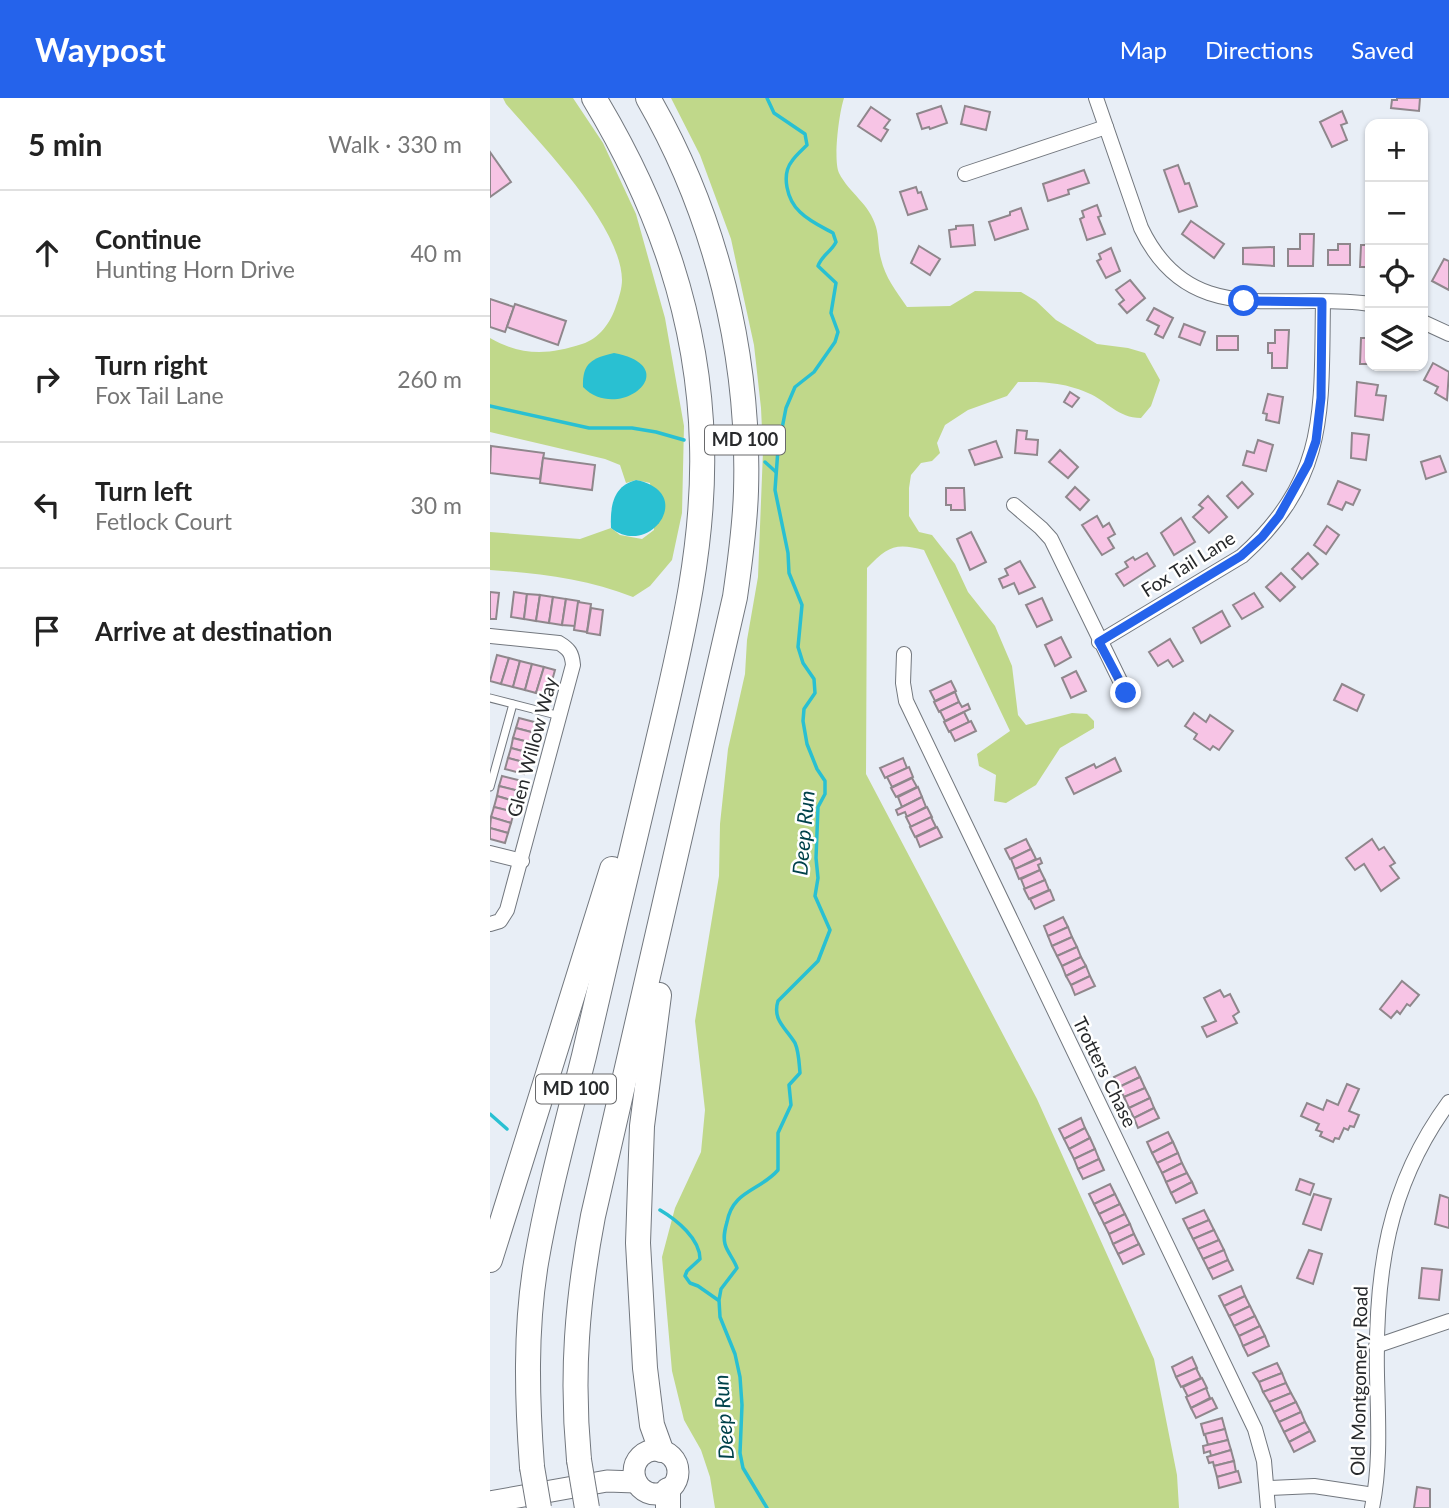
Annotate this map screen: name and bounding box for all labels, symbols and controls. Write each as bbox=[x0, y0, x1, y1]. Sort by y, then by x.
text: Waypost bbox=[35, 29, 166, 69]
text: Map bbox=[1120, 35, 1167, 64]
text: Directions bbox=[1205, 35, 1313, 64]
text: Saved bbox=[1351, 35, 1414, 64]
map controls bbox=[1365, 119, 1428, 371]
button: + bbox=[1365, 119, 1428, 182]
text: 5 min bbox=[28, 126, 102, 162]
text: Walk · 330 m bbox=[328, 130, 462, 158]
button: − bbox=[1365, 182, 1428, 245]
text: Continue bbox=[95, 223, 201, 255]
icon: ahead bbox=[28, 234, 66, 272]
text: 40 m bbox=[411, 239, 462, 267]
button: locate bbox=[1365, 245, 1428, 308]
text: Hunting Horn Drive bbox=[95, 255, 295, 283]
route start bbox=[1228, 285, 1259, 316]
button: layers bbox=[1365, 308, 1428, 371]
text: Turn right bbox=[95, 349, 208, 381]
icon: right bbox=[28, 360, 66, 398]
text: 260 m bbox=[397, 365, 462, 393]
text: Fox Tail Lane bbox=[95, 381, 224, 409]
road number: MD 100 bbox=[705, 426, 785, 454]
text: Turn left bbox=[95, 475, 192, 507]
icon: left bbox=[28, 486, 66, 524]
text: 30 m bbox=[411, 491, 462, 519]
text: Fetlock Court bbox=[95, 507, 232, 535]
street label: Fox Tail Lane bbox=[1137, 526, 1239, 601]
icon: arrive bbox=[28, 612, 66, 650]
text: Arrive at destination bbox=[95, 615, 332, 647]
street label: Glen Willow Way bbox=[502, 674, 561, 819]
route end bbox=[1110, 677, 1141, 708]
water label: Deep Run bbox=[786, 789, 819, 876]
street label: Trotters Chase bbox=[1069, 1013, 1142, 1131]
road number: MD 100 bbox=[536, 1074, 616, 1104]
street label: Old Montgomery Road bbox=[1345, 1286, 1372, 1476]
water label: Deep Run bbox=[707, 1374, 738, 1460]

